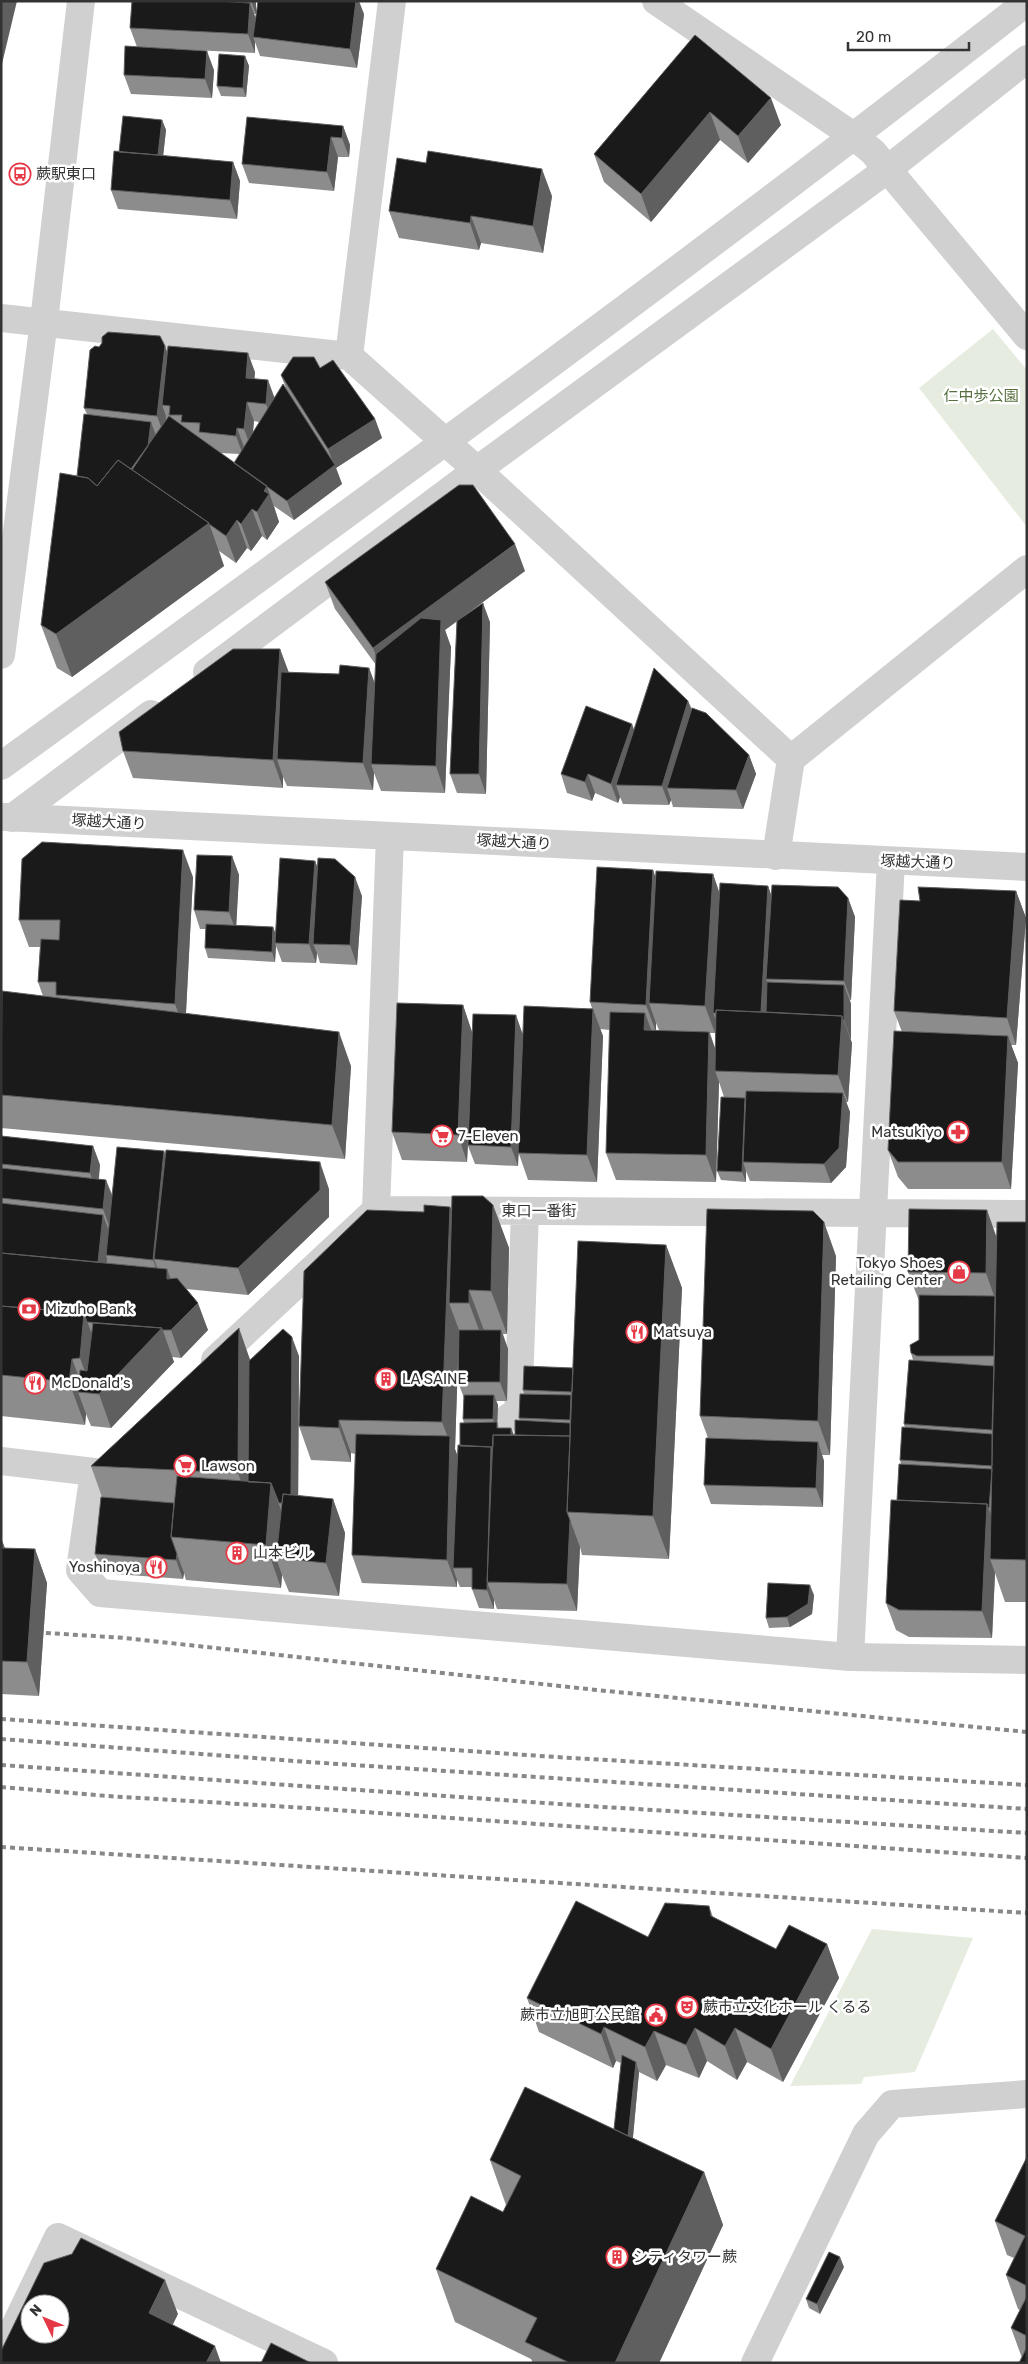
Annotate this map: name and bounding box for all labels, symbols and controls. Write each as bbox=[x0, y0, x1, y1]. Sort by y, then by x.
scale bar bbox=[848, 20, 969, 52]
text: 20 m bbox=[856, 28, 891, 46]
bus stop icon: 蕨駅東口 bbox=[8, 162, 32, 186]
place label: 蕨駅東口 bbox=[36, 165, 96, 183]
park label: 仁中歩公園 bbox=[943, 387, 1019, 405]
street label: 塚越大通り bbox=[71, 811, 147, 833]
street label: 塚越大通り bbox=[476, 831, 552, 853]
street label: 塚越大通り bbox=[880, 852, 956, 872]
pharmacy icon: Matsukiyo bbox=[946, 1120, 970, 1144]
place label: Matsukiyo bbox=[871, 1123, 942, 1141]
supermarket icon: 7-Eleven bbox=[430, 1124, 454, 1148]
place label: 7-Eleven bbox=[458, 1127, 519, 1145]
street label: 東口一番街 bbox=[501, 1202, 577, 1220]
place label: Tokyo Shoes Retailing Center bbox=[831, 1254, 943, 1289]
shop icon: Tokyo Shoes Retailing Center bbox=[947, 1260, 971, 1284]
bank icon: Mizuho Bank bbox=[17, 1297, 41, 1321]
place label: Mizuho Bank bbox=[45, 1300, 134, 1318]
restaurant icon: Matsuya bbox=[625, 1320, 649, 1344]
place label: Matsuya bbox=[653, 1323, 712, 1341]
building icon: LA SAINE bbox=[374, 1367, 398, 1391]
place label: LA SAINE bbox=[402, 1370, 467, 1388]
restaurant icon: McDonald's bbox=[23, 1371, 47, 1395]
place label: McDonald's bbox=[51, 1374, 131, 1392]
supermarket icon: Lawson bbox=[173, 1454, 197, 1478]
place label: Lawson bbox=[201, 1457, 255, 1475]
building icon: 山本ビル bbox=[225, 1541, 249, 1565]
place label: 山本ビル bbox=[253, 1544, 313, 1562]
restaurant icon: Yoshinoya bbox=[144, 1555, 168, 1579]
place label: Yoshinoya bbox=[69, 1558, 140, 1576]
theatre icon: 蕨市立文化ホール くるる bbox=[675, 1995, 699, 2019]
place label: 蕨市立文化ホール くるる bbox=[703, 1998, 871, 2016]
public building icon: 蕨市立旭町公民館 bbox=[644, 2003, 668, 2027]
place label: 蕨市立旭町公民館 bbox=[520, 2006, 640, 2024]
building icon: シティタワー蕨 bbox=[605, 2245, 629, 2269]
place label: シティタワー蕨 bbox=[633, 2248, 737, 2266]
north arrow bbox=[20, 2294, 70, 2344]
text: N bbox=[26, 2301, 46, 2320]

